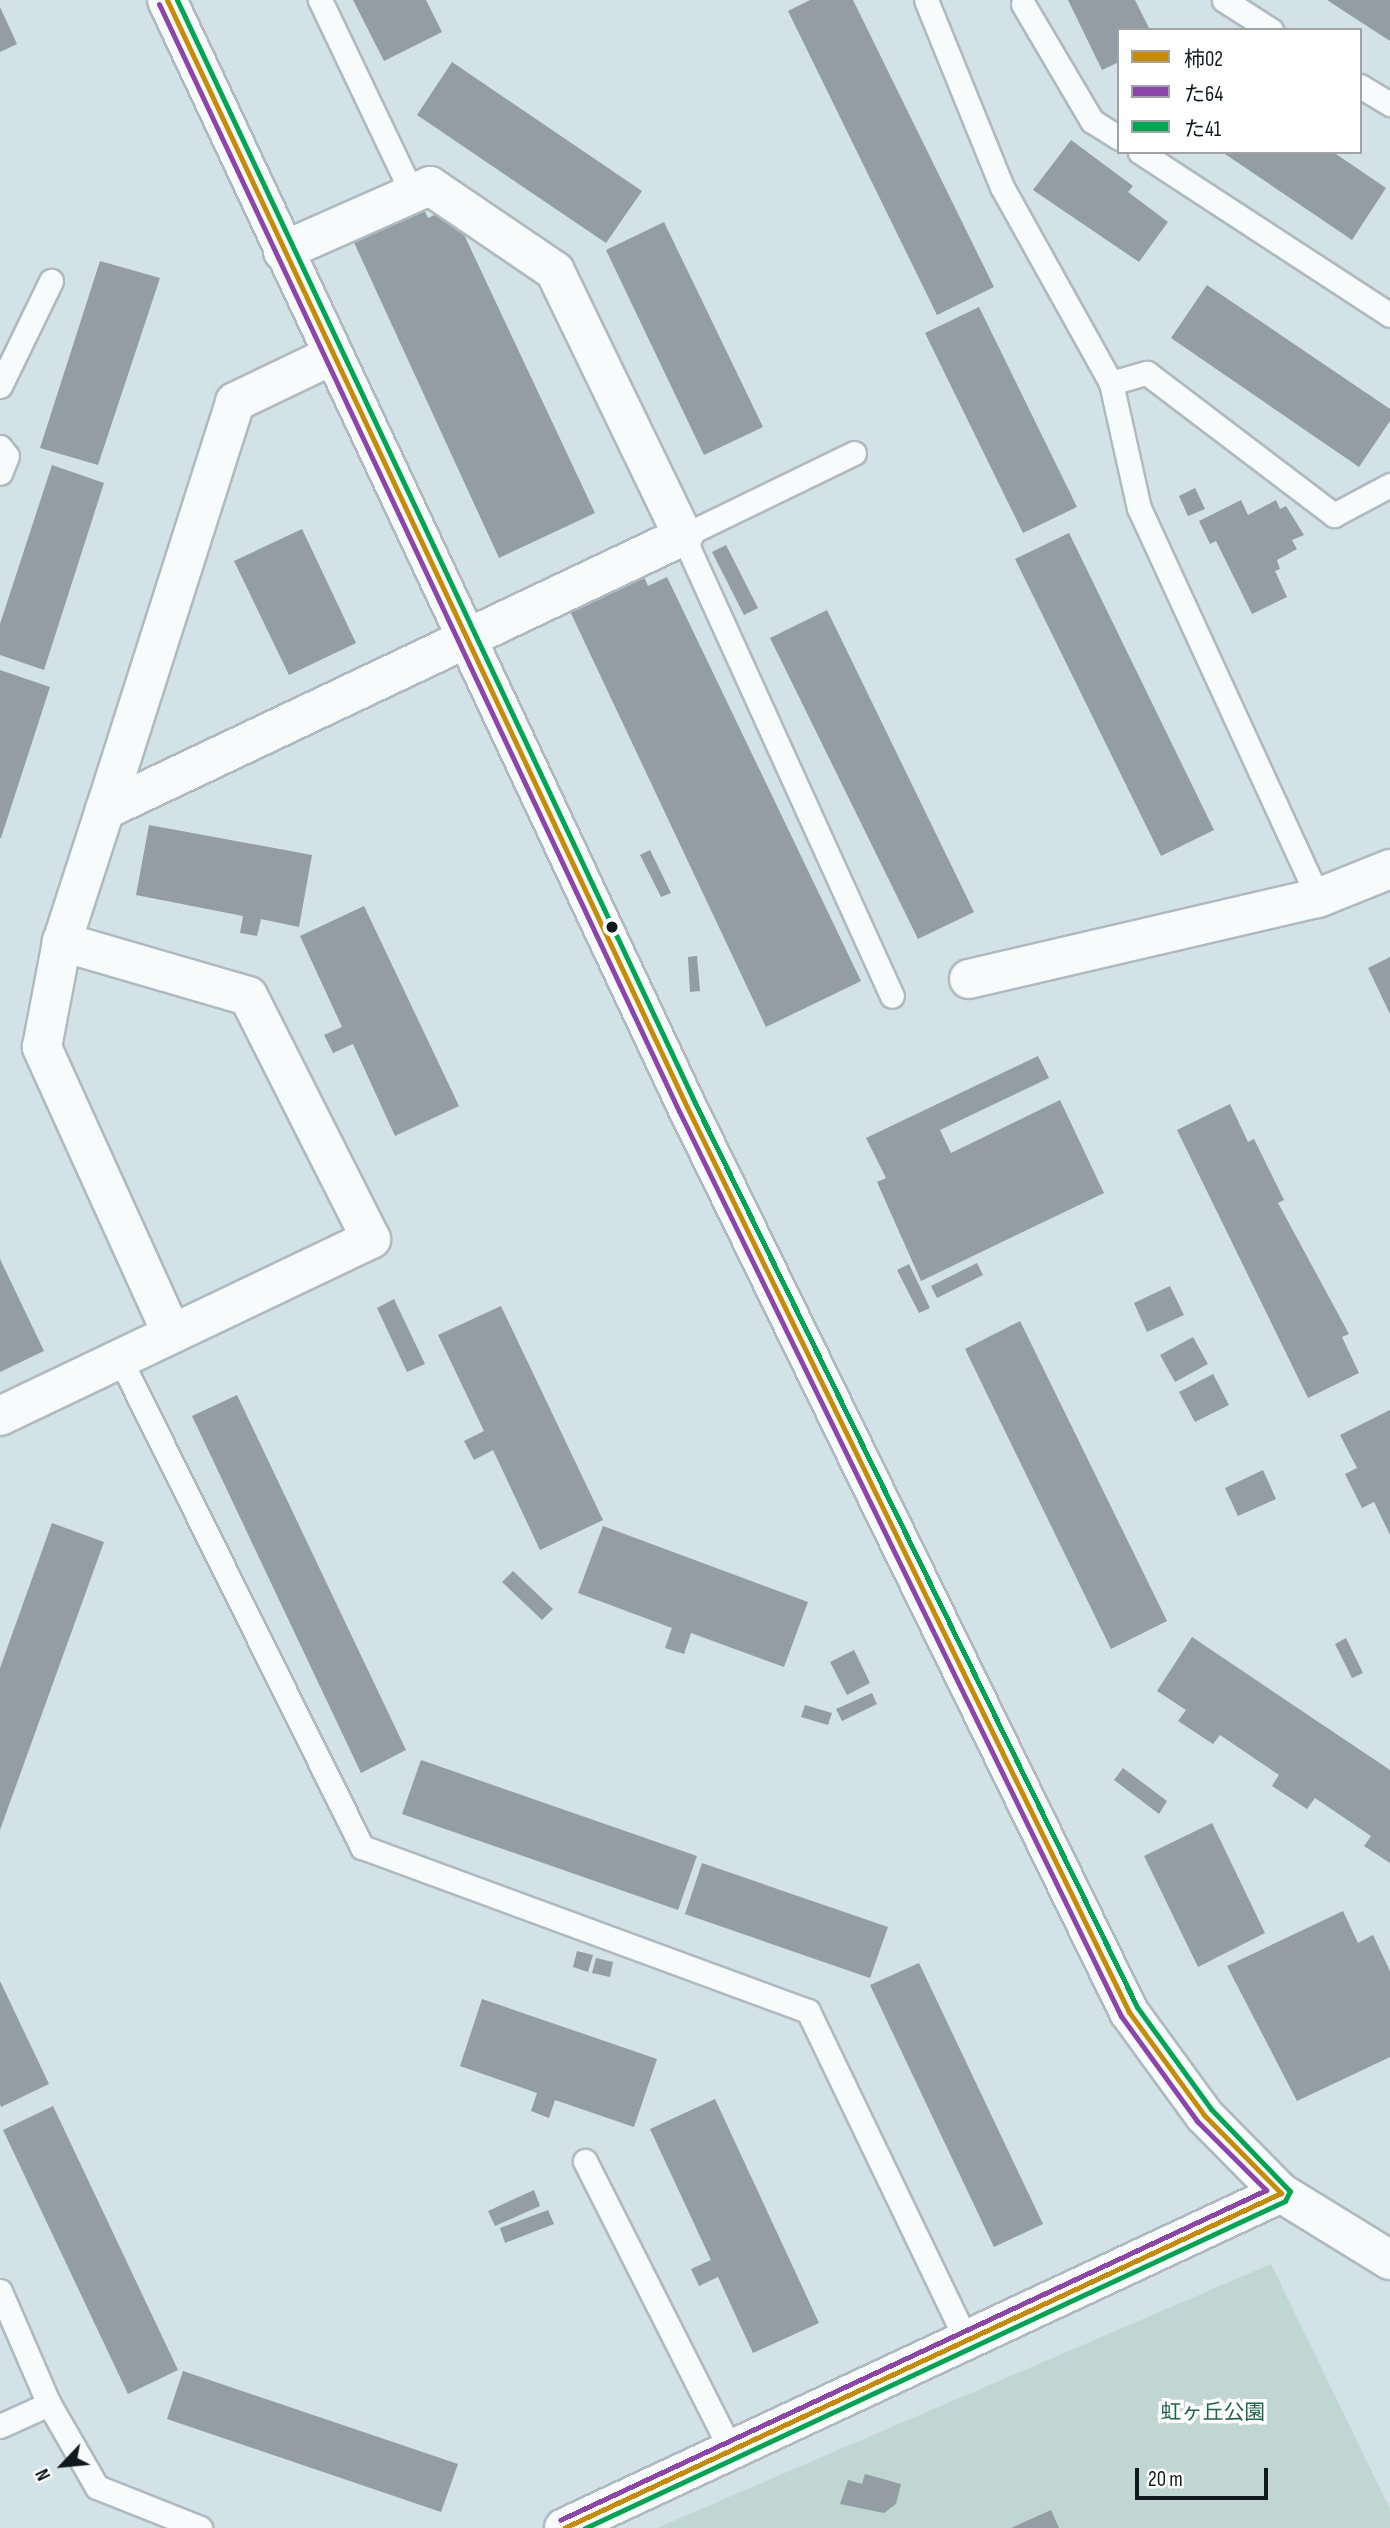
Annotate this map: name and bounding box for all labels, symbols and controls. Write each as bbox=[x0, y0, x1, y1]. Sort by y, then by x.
legend bbox=[1117, 28, 1362, 154]
text: 柿02 bbox=[1184, 47, 1223, 72]
text: た64 bbox=[1184, 82, 1223, 107]
text: た41 bbox=[1184, 117, 1221, 142]
unlabelled marker bbox=[605, 920, 619, 934]
park label: 虹ヶ丘公園 bbox=[1161, 2400, 1265, 2426]
north arrow bbox=[28, 2430, 98, 2500]
scale bar bbox=[1138, 2454, 1271, 2498]
text: N bbox=[31, 2465, 56, 2484]
text: 20 m bbox=[1148, 2467, 1183, 2492]

